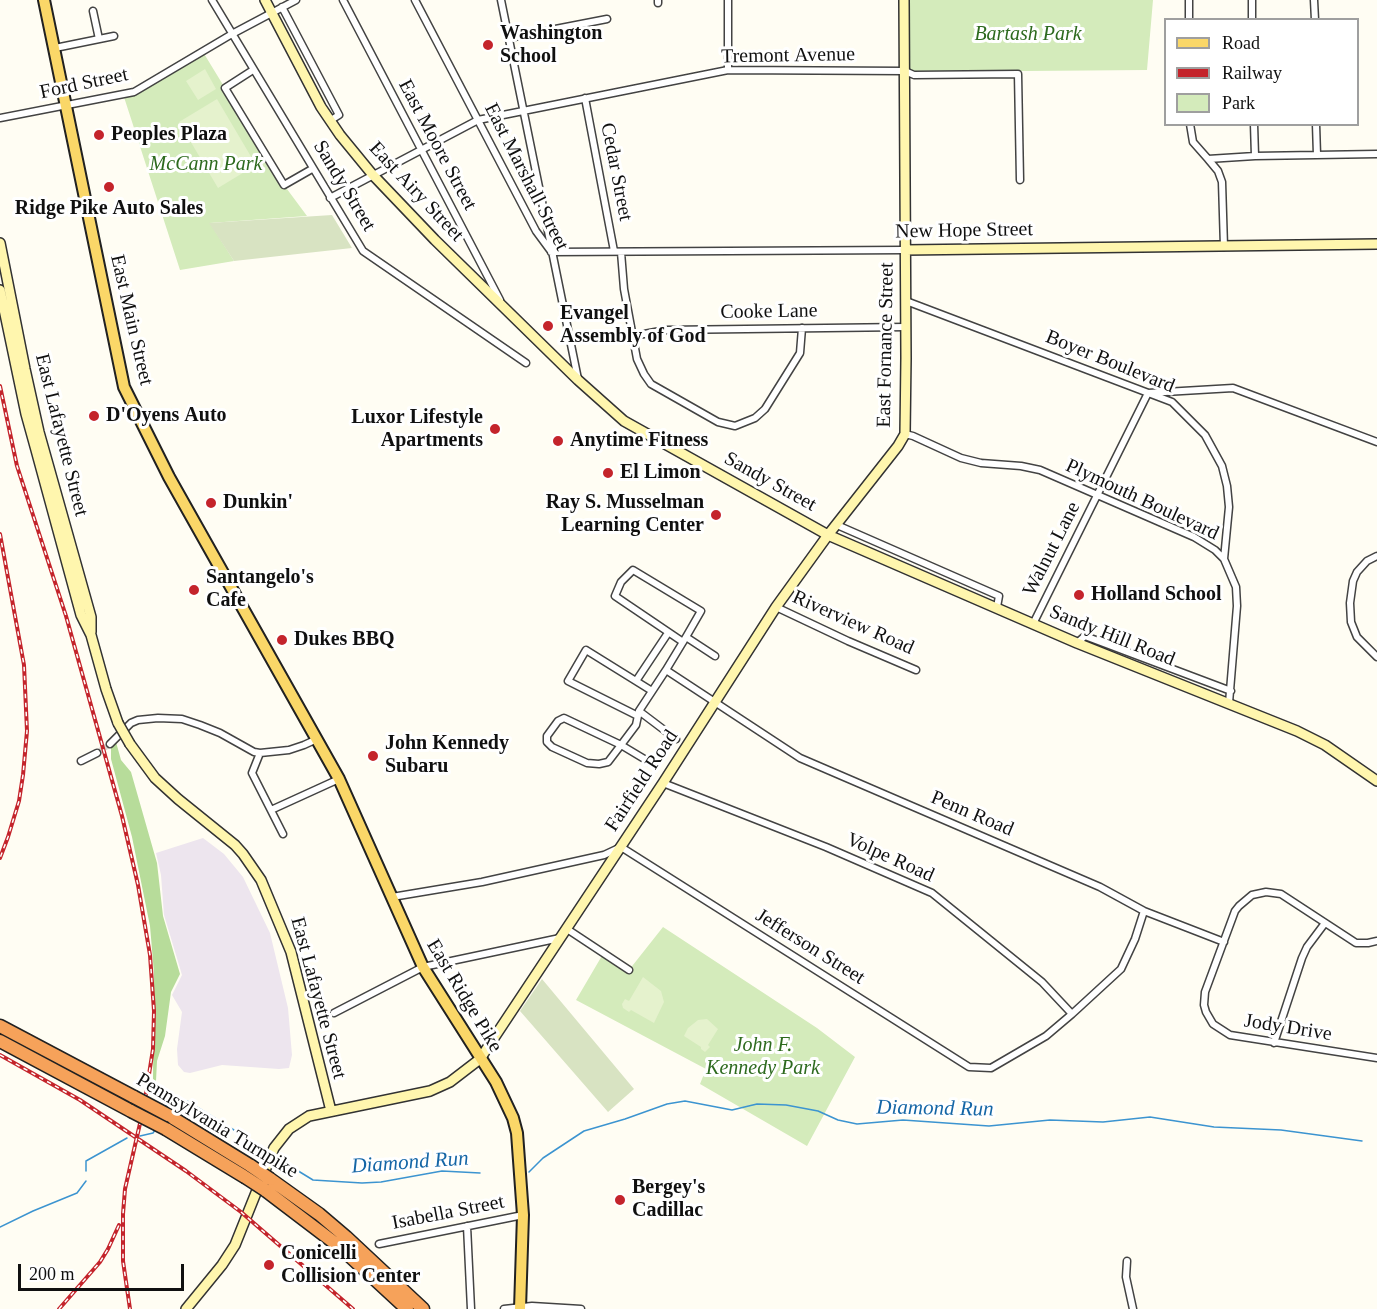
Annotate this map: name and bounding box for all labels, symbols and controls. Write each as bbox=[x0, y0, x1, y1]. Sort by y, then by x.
legend bbox=[1164, 18, 1359, 126]
place label: Washington School bbox=[500, 22, 602, 69]
park label: Bartash Park bbox=[974, 23, 1082, 47]
text: Road bbox=[1222, 33, 1260, 53]
marker: Washington School bbox=[481, 38, 495, 52]
street label: Tremont Avenue bbox=[721, 43, 855, 69]
street label: Ford Street bbox=[38, 63, 130, 105]
text: Railway bbox=[1222, 63, 1282, 83]
street label: East Moore Street bbox=[393, 76, 481, 214]
text: Park bbox=[1222, 93, 1255, 113]
street label: East Marshall Street bbox=[478, 99, 574, 255]
street label: Cedar Street bbox=[595, 121, 637, 223]
place label: Peoples Plaza bbox=[111, 123, 227, 147]
marker: Peoples Plaza bbox=[92, 128, 106, 142]
street label: Sandy Street bbox=[308, 136, 380, 236]
street label: East Airy Street bbox=[364, 137, 468, 247]
park label: McCann Park bbox=[150, 153, 262, 177]
marker: Ridge Pike Auto Sales bbox=[102, 180, 116, 194]
place label: Ridge Pike Auto Sales bbox=[15, 197, 203, 221]
street label: New Hope Street bbox=[895, 218, 1033, 244]
street label: East Main Street bbox=[104, 252, 158, 388]
street label: East Fornance Street bbox=[873, 262, 899, 428]
street label: Cooke Lane bbox=[720, 299, 818, 325]
place label: Evangel Assembly of God bbox=[560, 302, 706, 349]
marker: Evangel Assembly of God bbox=[541, 319, 555, 333]
street label: Boyer Boulevard bbox=[1042, 325, 1178, 399]
street label: East Lafayette Street bbox=[29, 351, 93, 519]
place label: D'Oyens Auto bbox=[106, 404, 227, 428]
place label: Luxor Lifestyle Apartments bbox=[351, 406, 483, 453]
marker: D'Oyens Auto bbox=[87, 409, 101, 423]
marker: Luxor Lifestyle Apartments bbox=[488, 422, 502, 436]
place label: Anytime Fitness bbox=[570, 429, 708, 453]
marker: Anytime Fitness bbox=[551, 434, 565, 448]
street label: Sandy Street bbox=[720, 447, 820, 517]
street label: Plymouth Boulevard bbox=[1062, 454, 1222, 546]
place label: El Limon bbox=[620, 461, 701, 485]
marker: El Limon bbox=[601, 466, 615, 480]
place label: Dunkin' bbox=[223, 491, 293, 515]
place label: Ray S. Musselman Learning Center bbox=[546, 491, 704, 538]
marker: Dunkin' bbox=[204, 496, 218, 510]
street label: Walnut Lane bbox=[1018, 498, 1086, 600]
marker: Ray S. Musselman Learning Center bbox=[709, 508, 723, 522]
place label: Santangelo's Cafe bbox=[206, 566, 314, 613]
marker: Santangelo's Cafe bbox=[187, 583, 201, 597]
place label: Holland School bbox=[1091, 583, 1222, 607]
street label: Riverview Road bbox=[788, 585, 918, 661]
marker: Holland School bbox=[1072, 588, 1086, 602]
street label: Sandy Hill Road bbox=[1046, 600, 1178, 672]
place label: Dukes BBQ bbox=[294, 628, 395, 652]
marker: Dukes BBQ bbox=[275, 633, 289, 647]
street label: Fairfield Road bbox=[600, 726, 684, 836]
place label: John Kennedy Subaru bbox=[385, 732, 509, 779]
marker: John Kennedy Subaru bbox=[366, 749, 380, 763]
street label: Penn Road bbox=[927, 786, 1017, 842]
street label: Volpe Road bbox=[842, 828, 938, 888]
street label: Jefferson Street bbox=[751, 904, 869, 990]
street label: East Lafayette Street bbox=[285, 914, 351, 1082]
street label: East Ridge Pike bbox=[421, 935, 507, 1057]
street label: Jody Drive bbox=[1243, 1009, 1333, 1047]
park label: John F. Kennedy Park bbox=[706, 1034, 820, 1081]
street label: Pennsylvania Turnpike bbox=[132, 1068, 302, 1184]
water label: Diamond Run bbox=[876, 1095, 994, 1123]
water label: Diamond Run bbox=[351, 1146, 469, 1180]
place label: Bergey's Cadillac bbox=[632, 1176, 705, 1223]
street label: Isabella Street bbox=[390, 1190, 506, 1236]
marker: Bergey's Cadillac bbox=[613, 1193, 627, 1207]
place label: Conicelli Collision Center bbox=[281, 1242, 420, 1289]
scale bar bbox=[21, 1252, 188, 1290]
marker: Conicelli Collision Center bbox=[262, 1258, 276, 1272]
text: 200 m bbox=[29, 1264, 75, 1284]

